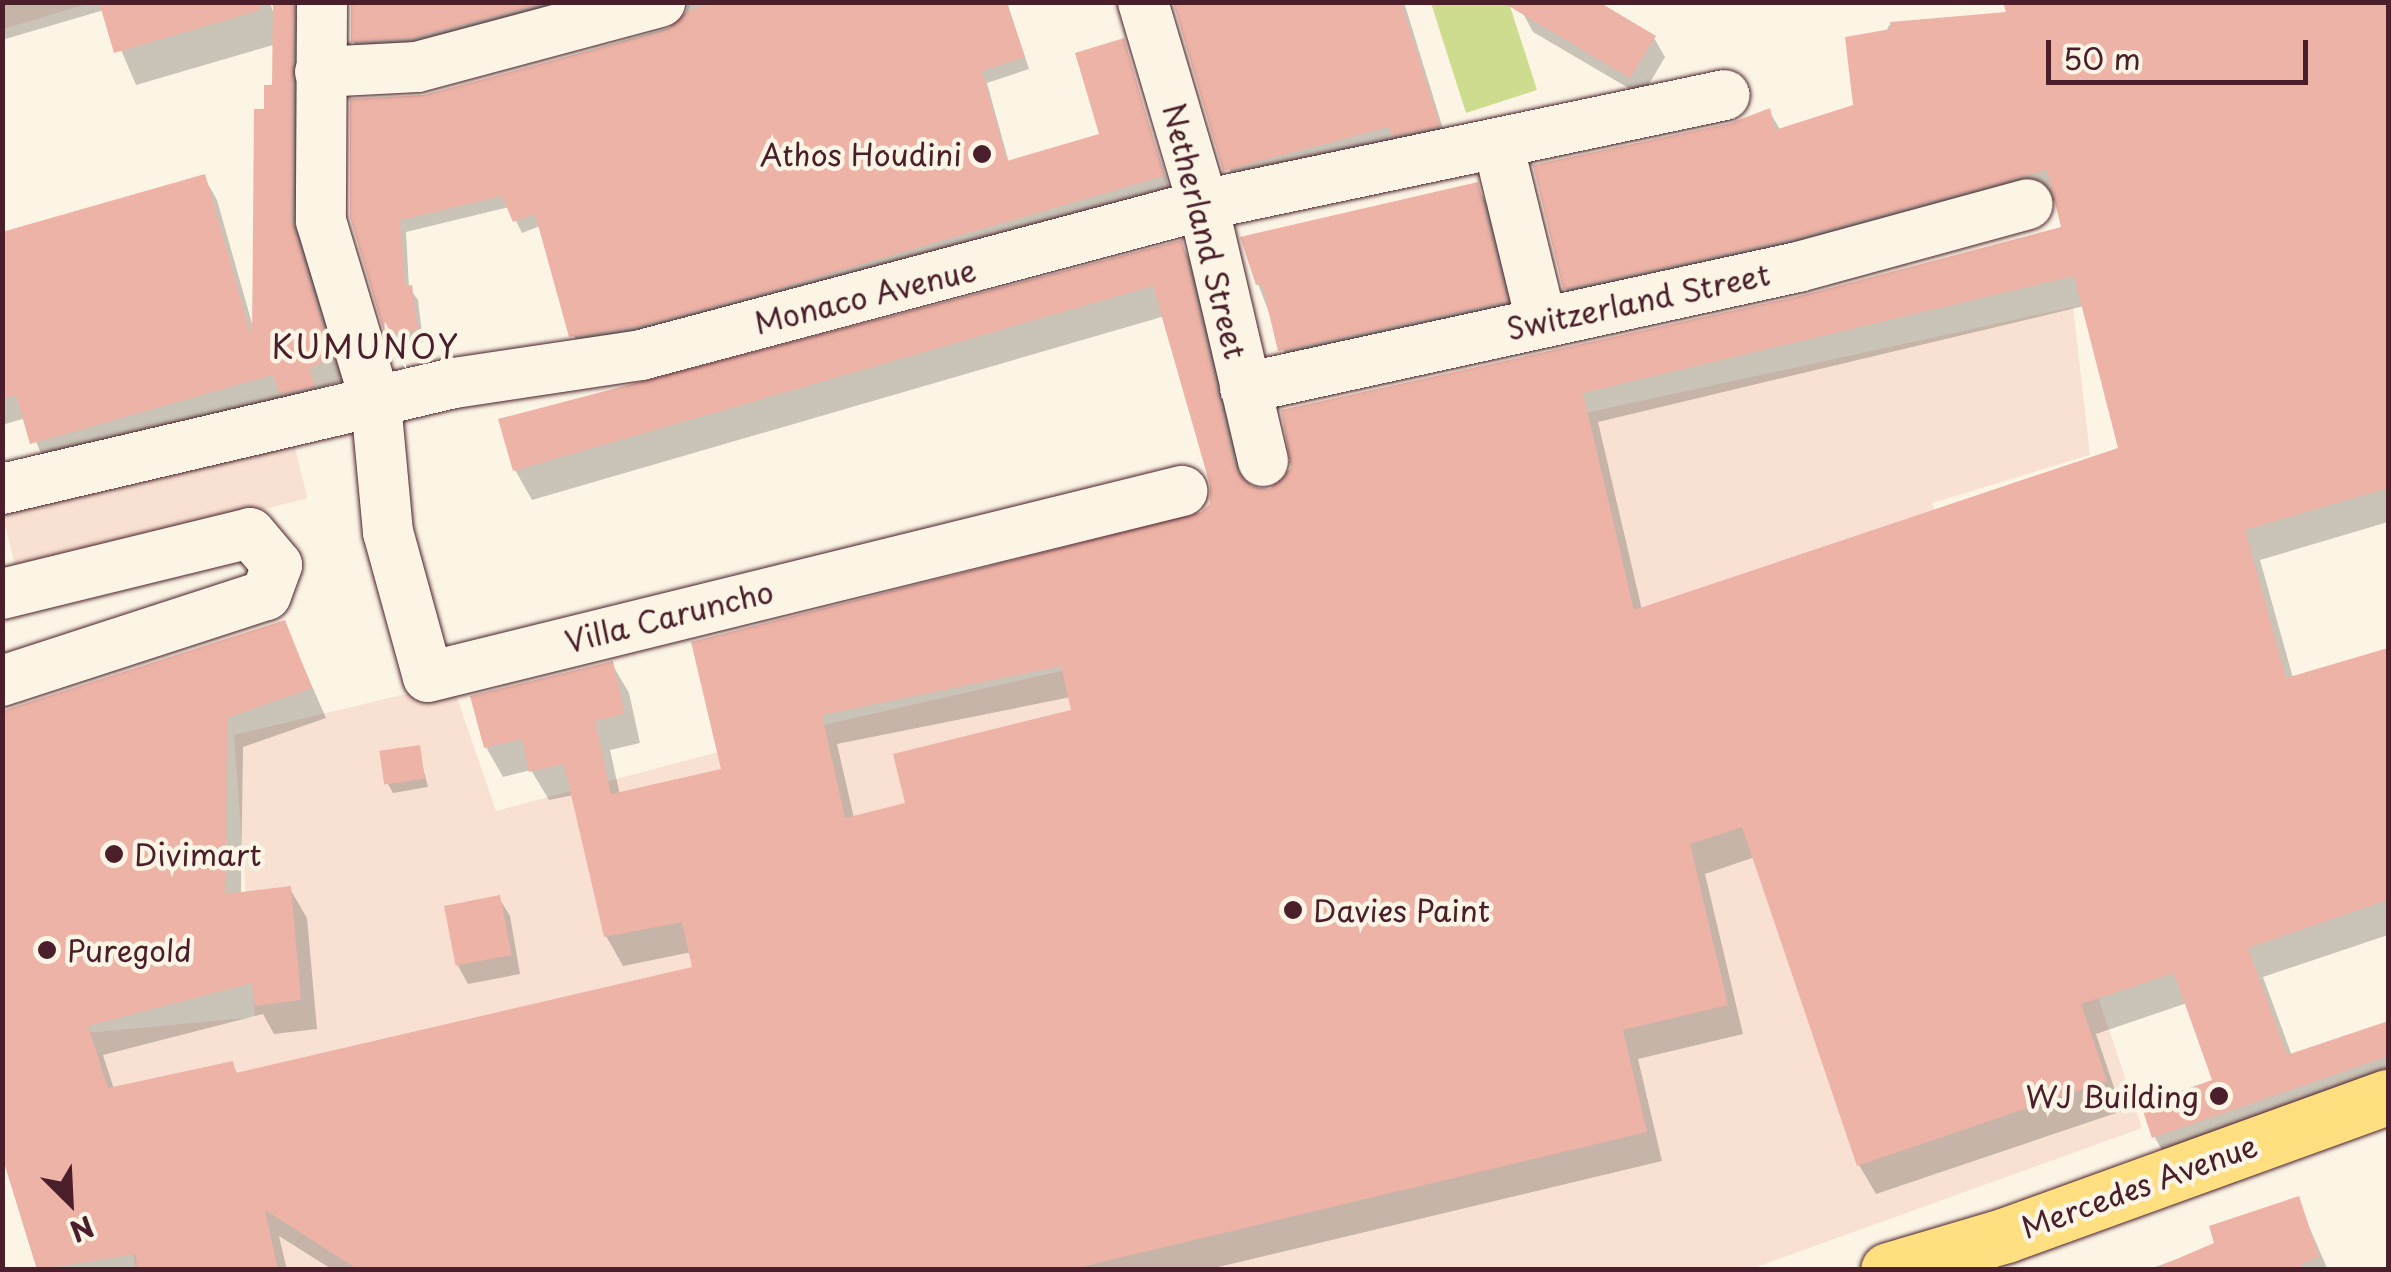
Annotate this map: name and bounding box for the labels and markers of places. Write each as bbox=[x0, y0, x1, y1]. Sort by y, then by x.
place label: Athos Houdini bbox=[759, 136, 962, 172]
marker: Athos Houdini bbox=[971, 143, 993, 165]
place label: Divimart bbox=[134, 836, 261, 872]
marker: Divimart bbox=[103, 843, 125, 865]
place label: Davies Paint bbox=[1313, 892, 1492, 928]
marker: Davies Paint bbox=[1282, 899, 1304, 921]
place label: Puregold bbox=[67, 932, 192, 968]
marker: Puregold bbox=[36, 939, 58, 961]
place label: WJ Building bbox=[2025, 1078, 2199, 1114]
marker: WJ Building bbox=[2208, 1085, 2230, 1107]

